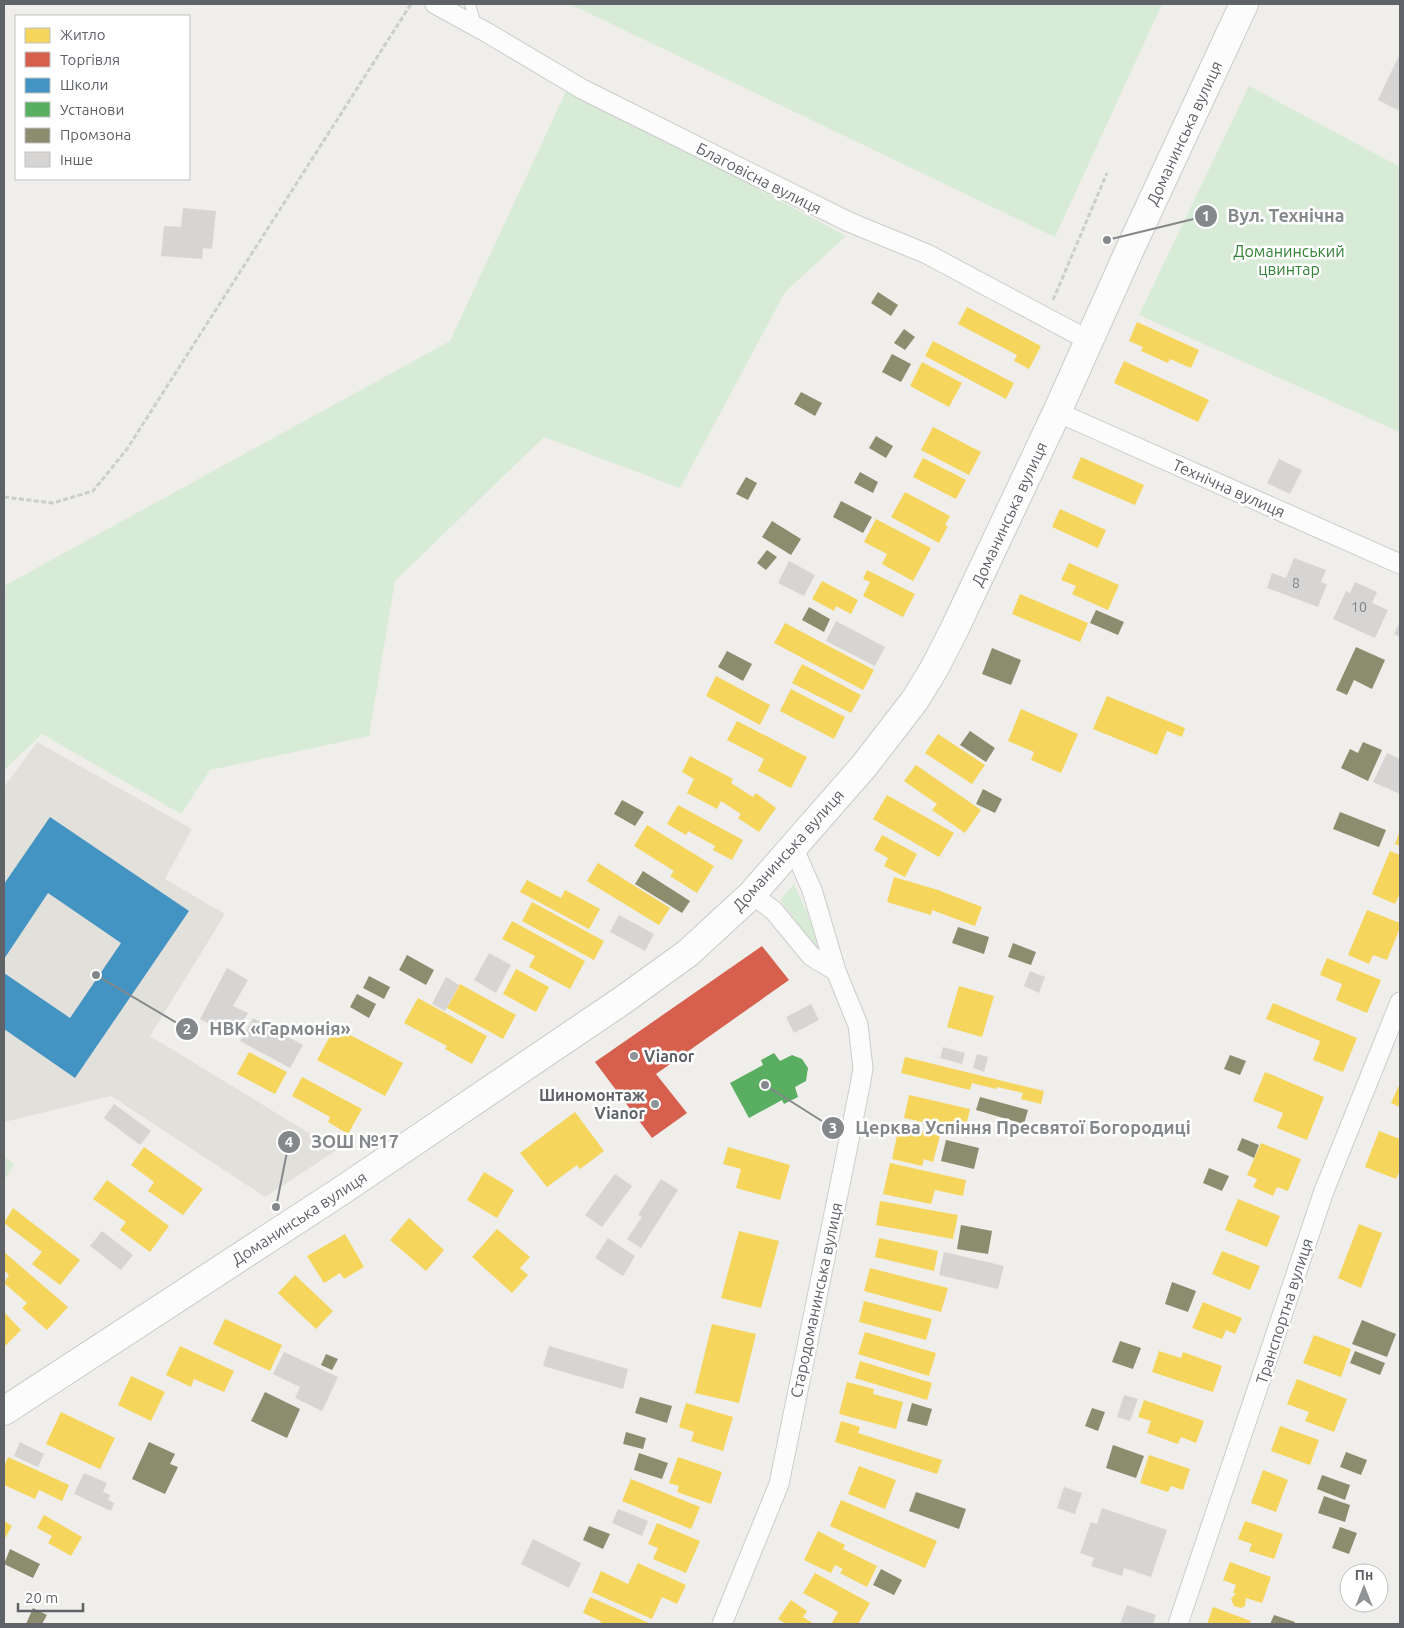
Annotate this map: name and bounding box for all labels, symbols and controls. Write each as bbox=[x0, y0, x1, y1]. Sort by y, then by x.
legend bbox=[15, 15, 190, 180]
text: Житло bbox=[60, 26, 106, 43]
text: Торгівля bbox=[60, 51, 120, 68]
street label: Доманинська вулиця bbox=[1143, 58, 1225, 208]
text: Школи bbox=[60, 76, 108, 93]
text: Установи bbox=[60, 101, 124, 118]
text: Промзона bbox=[60, 126, 131, 143]
street label: Благовісна вулиця bbox=[694, 139, 824, 217]
text: Інше bbox=[60, 151, 93, 168]
callout: Вул. Технічна bbox=[1193, 200, 1355, 233]
text: Вул. Технічна bbox=[1228, 205, 1344, 225]
text: 1 bbox=[1202, 207, 1210, 224]
park label: Доманинський цвинтар bbox=[1233, 242, 1345, 278]
street label: Доманинська вулиця bbox=[968, 439, 1050, 589]
street label: Технічна вулиця bbox=[1170, 455, 1288, 521]
house number: 8 bbox=[1292, 575, 1300, 591]
house number: 10 bbox=[1351, 599, 1367, 615]
street label: Доманинська вулиця bbox=[729, 785, 847, 915]
callout: НВК «Гармонія» bbox=[175, 1012, 361, 1045]
text: НВК «Гармонія» bbox=[209, 1018, 351, 1038]
text: 2 bbox=[183, 1020, 191, 1037]
place label: Vianor bbox=[644, 1047, 695, 1065]
marker: Vianor bbox=[628, 1050, 640, 1062]
place label: Шиномонтаж Vianor bbox=[539, 1086, 645, 1122]
marker: Шиномонтаж Vianor bbox=[649, 1098, 661, 1110]
callout: Церква Успіння Пресвятої Богородиці bbox=[820, 1112, 1201, 1145]
text: Церква Успіння Пресвятої Богородиці bbox=[855, 1117, 1191, 1137]
text: 3 bbox=[829, 1119, 837, 1136]
callout: ЗОШ №17 bbox=[276, 1126, 409, 1159]
text: ЗОШ №17 bbox=[311, 1131, 399, 1151]
text: 4 bbox=[285, 1133, 293, 1150]
street label: Доманинська вулиця bbox=[228, 1168, 370, 1268]
street label: Стародоманинська вулиця bbox=[786, 1201, 846, 1399]
street label: Транспортна вулиця bbox=[1252, 1236, 1316, 1386]
north arrow bbox=[1339, 1563, 1389, 1613]
text: Пн bbox=[1355, 1567, 1373, 1583]
scale bar bbox=[18, 1580, 82, 1612]
text: 20 m bbox=[25, 1589, 58, 1606]

